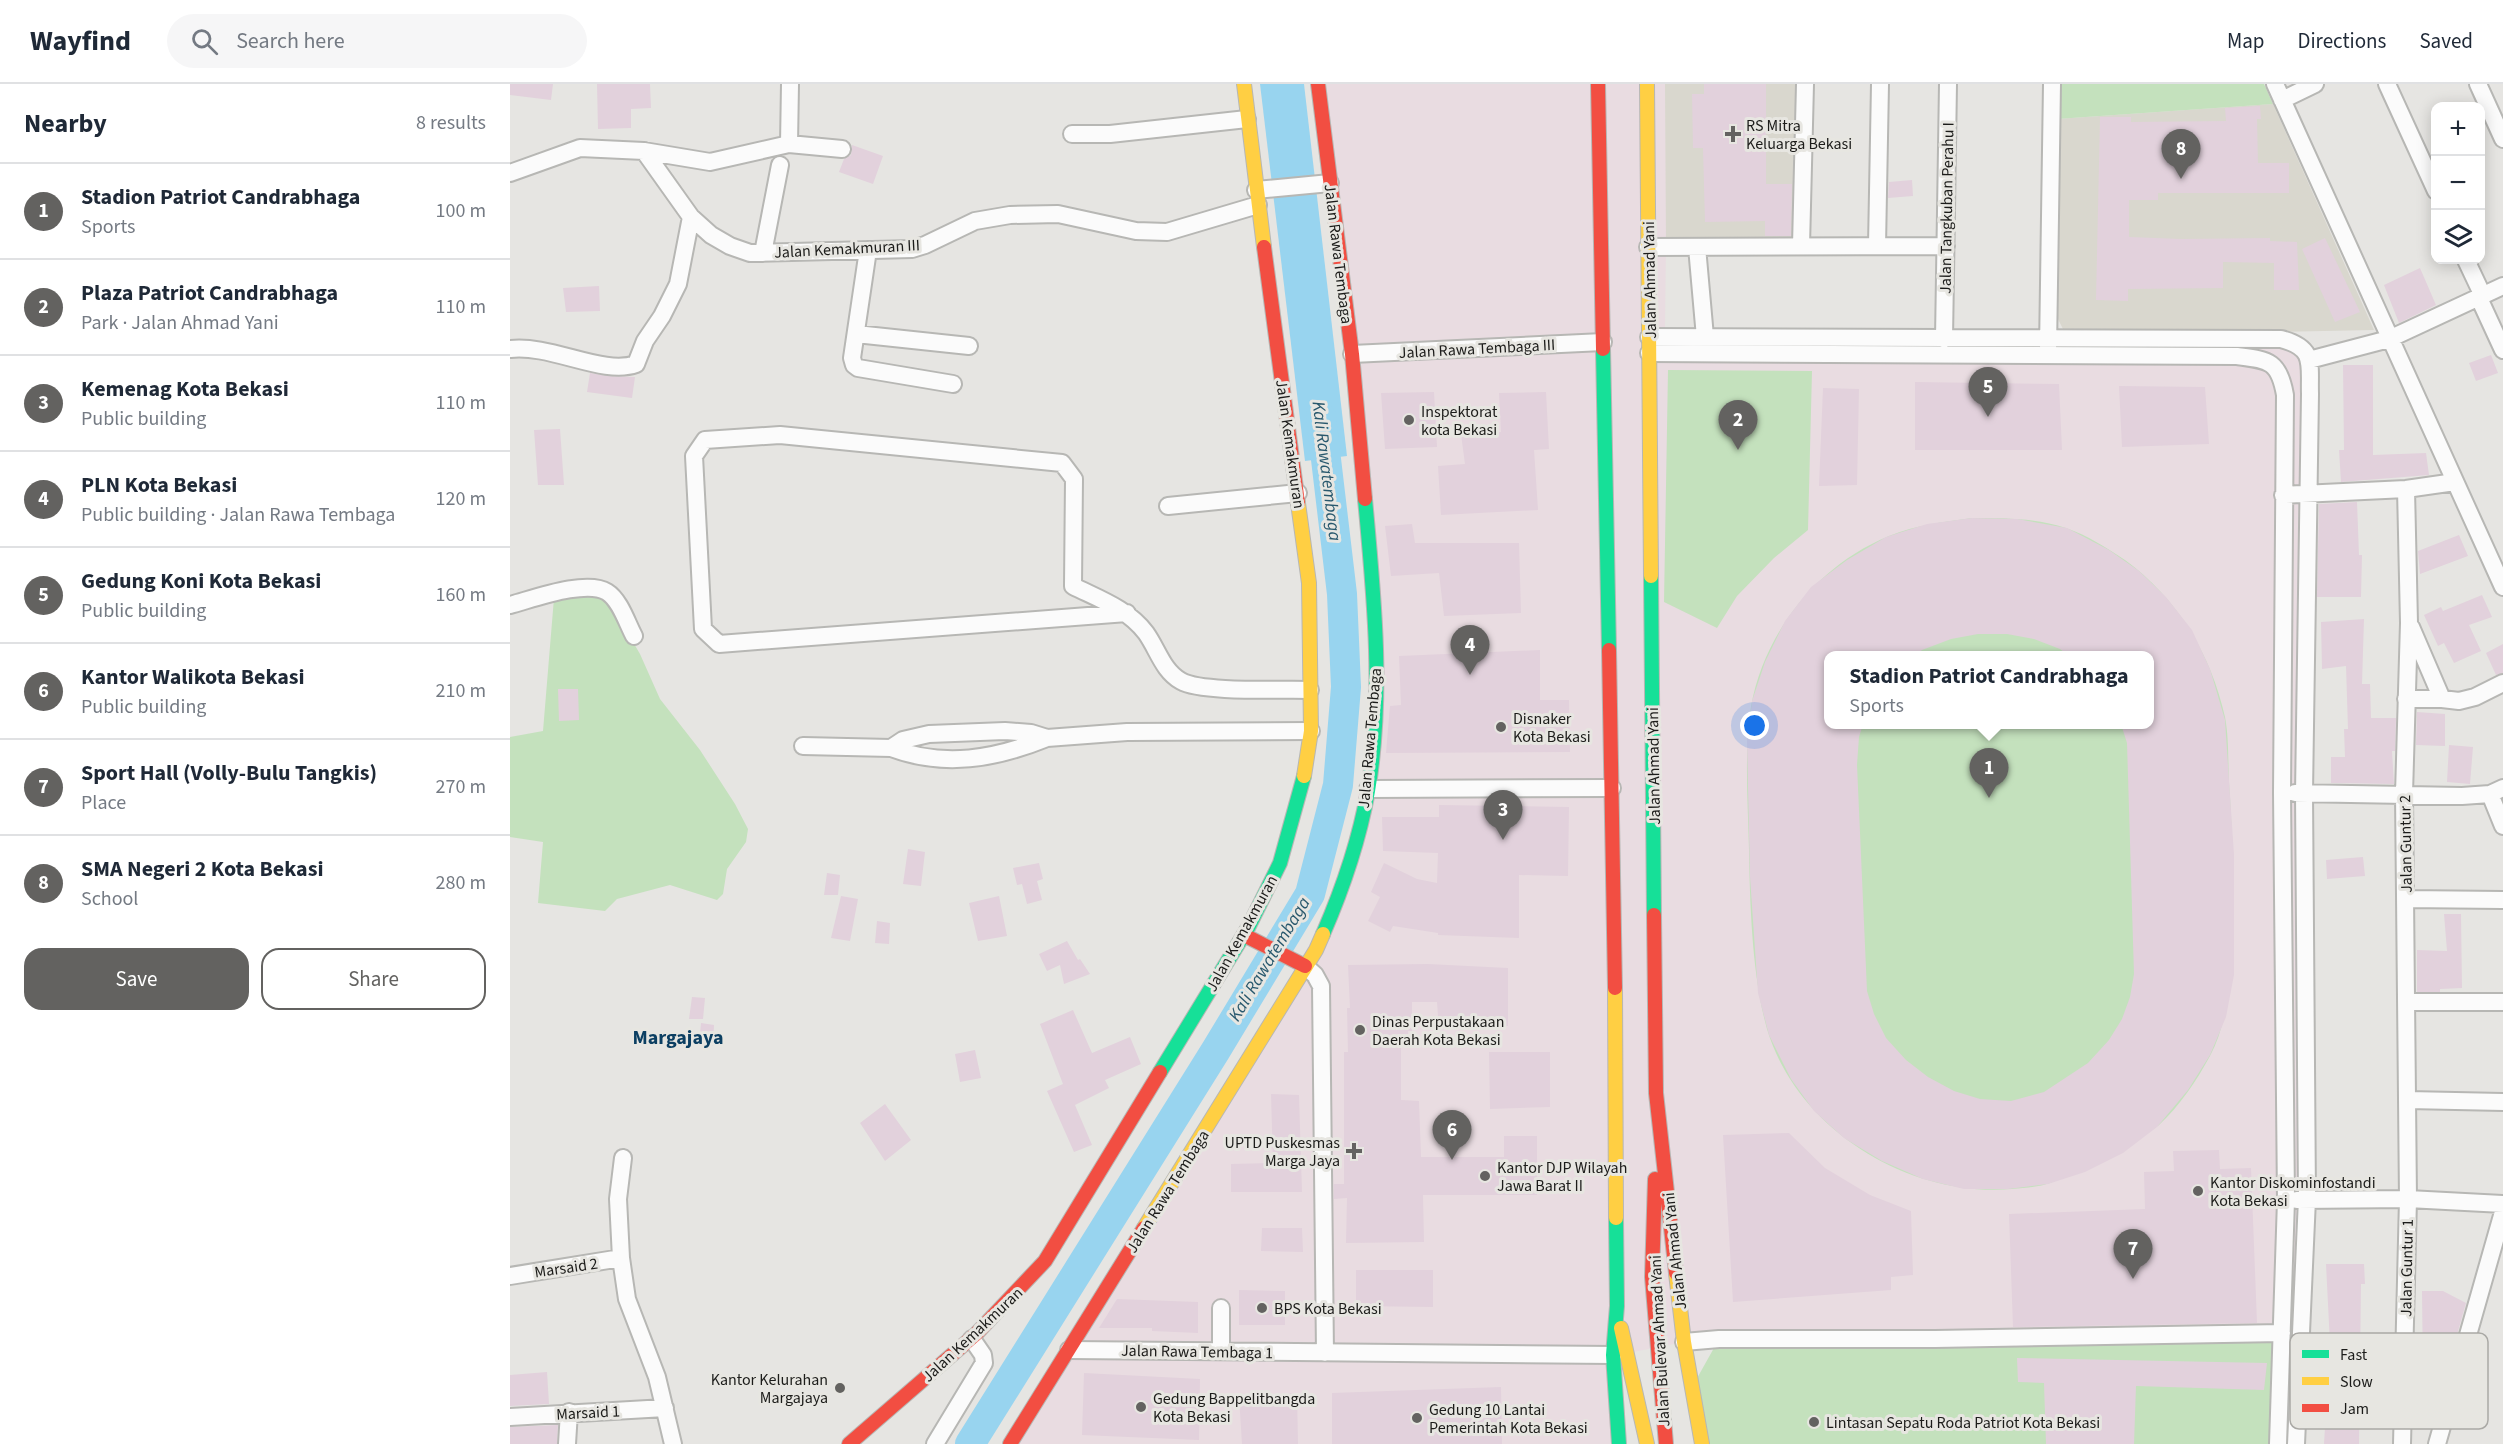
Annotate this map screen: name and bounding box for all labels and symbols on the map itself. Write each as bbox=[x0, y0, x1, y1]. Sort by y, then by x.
place label: RS Mitra Keluarga Bekasi bbox=[1746, 115, 1852, 155]
street label: Jalan Tangkuban Perahu I bbox=[1935, 122, 1959, 294]
marker: RS Mitra Keluarga Bekasi bbox=[1724, 125, 1742, 143]
pin: 8 bbox=[2162, 130, 2200, 179]
street label: Jalan Rawa Tembaga bbox=[1319, 183, 1358, 325]
street label: Jalan Ahmad Yani bbox=[1638, 221, 1662, 339]
street label: Jalan Kemakmuran III bbox=[774, 234, 920, 264]
street label: Jalan Rawa Tembaga III bbox=[1398, 334, 1556, 364]
pin: 5 bbox=[1968, 368, 2008, 417]
street label: Jalan Kemakmuran bbox=[1270, 378, 1310, 510]
water label: Kali Rawatembaga bbox=[1306, 400, 1348, 543]
pin: 2 bbox=[1718, 400, 1758, 450]
place label: Inspektorat kota Bekasi bbox=[1421, 401, 1498, 441]
marker: Inspektorat kota Bekasi bbox=[1402, 413, 1416, 427]
pin: 4 bbox=[1450, 626, 1490, 675]
street label: Jalan Rawa Tembaga bbox=[1353, 667, 1387, 809]
street label: Jalan Ahmad Yani bbox=[1642, 707, 1666, 825]
place label: Disnaker Kota Bekasi bbox=[1513, 708, 1591, 748]
your location bbox=[1740, 711, 1769, 740]
marker: Disnaker Kota Bekasi bbox=[1494, 720, 1508, 734]
pin: 1 bbox=[1970, 748, 2008, 798]
pin: 3 bbox=[1484, 790, 1522, 840]
street label: Jalan Guntur 2 bbox=[2394, 795, 2418, 893]
street label: Jalan Kemakmuran bbox=[1201, 871, 1283, 996]
water label: Kali Rawatembaga bbox=[1222, 892, 1317, 1026]
place label: Dinas Perpustakaan Daerah Kota Bekasi bbox=[1372, 1011, 1504, 1051]
marker: Dinas Perpustakaan Daerah Kota Bekasi bbox=[1353, 1023, 1367, 1037]
district label: Margajaya bbox=[632, 1024, 724, 1052]
pin: 6 bbox=[1432, 1110, 1472, 1160]
street label: Jalan Rawa Tembaga bbox=[1121, 1126, 1214, 1257]
place label: UPTD Puskesmas Marga Jaya bbox=[1225, 1132, 1340, 1172]
marker: UPTD Puskesmas Marga Jaya bbox=[1345, 1142, 1363, 1160]
place label: Kantor DJP Wilayah Jawa Barat II bbox=[1497, 1157, 1627, 1197]
marker: Kantor DJP Wilayah Jawa Barat II bbox=[1478, 1169, 1492, 1183]
place label: Kantor Diskominfostandi Kota Bekasi bbox=[2210, 1172, 2376, 1212]
marker: Kantor Diskominfostandi Kota Bekasi bbox=[2191, 1184, 2205, 1198]
street label: Jalan Ahmad Yani bbox=[1658, 1191, 1692, 1311]
street label: Jalan Guntur 1 bbox=[2395, 1219, 2419, 1317]
pin: 7 bbox=[2114, 1230, 2152, 1279]
street label: Marsaid 2 bbox=[533, 1253, 599, 1283]
street label: Jalan Bulevar Ahmad Yani bbox=[1645, 1254, 1675, 1427]
street label: Jalan Kemakmuran bbox=[918, 1282, 1028, 1387]
place label: BPS Kota Bekasi bbox=[1274, 1298, 1382, 1320]
marker: BPS Kota Bekasi bbox=[1255, 1301, 1269, 1315]
legend bbox=[2290, 1333, 2488, 1429]
street label: Jalan Rawa Tembaga 1 bbox=[1121, 1340, 1273, 1364]
text: Fast bbox=[2340, 1344, 2368, 1366]
place label: Kantor Kelurahan Margajaya bbox=[711, 1369, 828, 1409]
text: Slow bbox=[2340, 1371, 2373, 1393]
marker: Kantor Kelurahan Margajaya bbox=[833, 1381, 847, 1395]
place label: Gedung Bappelitbangda Kota Bekasi bbox=[1153, 1388, 1315, 1428]
text: Jam bbox=[2340, 1398, 2369, 1420]
place label: Gedung 10 Lantai Pemerintah Kota Bekasi bbox=[1429, 1399, 1588, 1439]
street label: Marsaid 1 bbox=[556, 1400, 621, 1426]
marker: Gedung Bappelitbangda Kota Bekasi bbox=[1134, 1400, 1148, 1414]
marker: Gedung 10 Lantai Pemerintah Kota Bekasi bbox=[1410, 1411, 1424, 1425]
place label: Lintasan Sepatu Roda Patriot Kota Bekasi bbox=[1826, 1412, 2100, 1434]
marker: Lintasan Sepatu Roda Patriot Kota Bekasi bbox=[1807, 1415, 1821, 1429]

